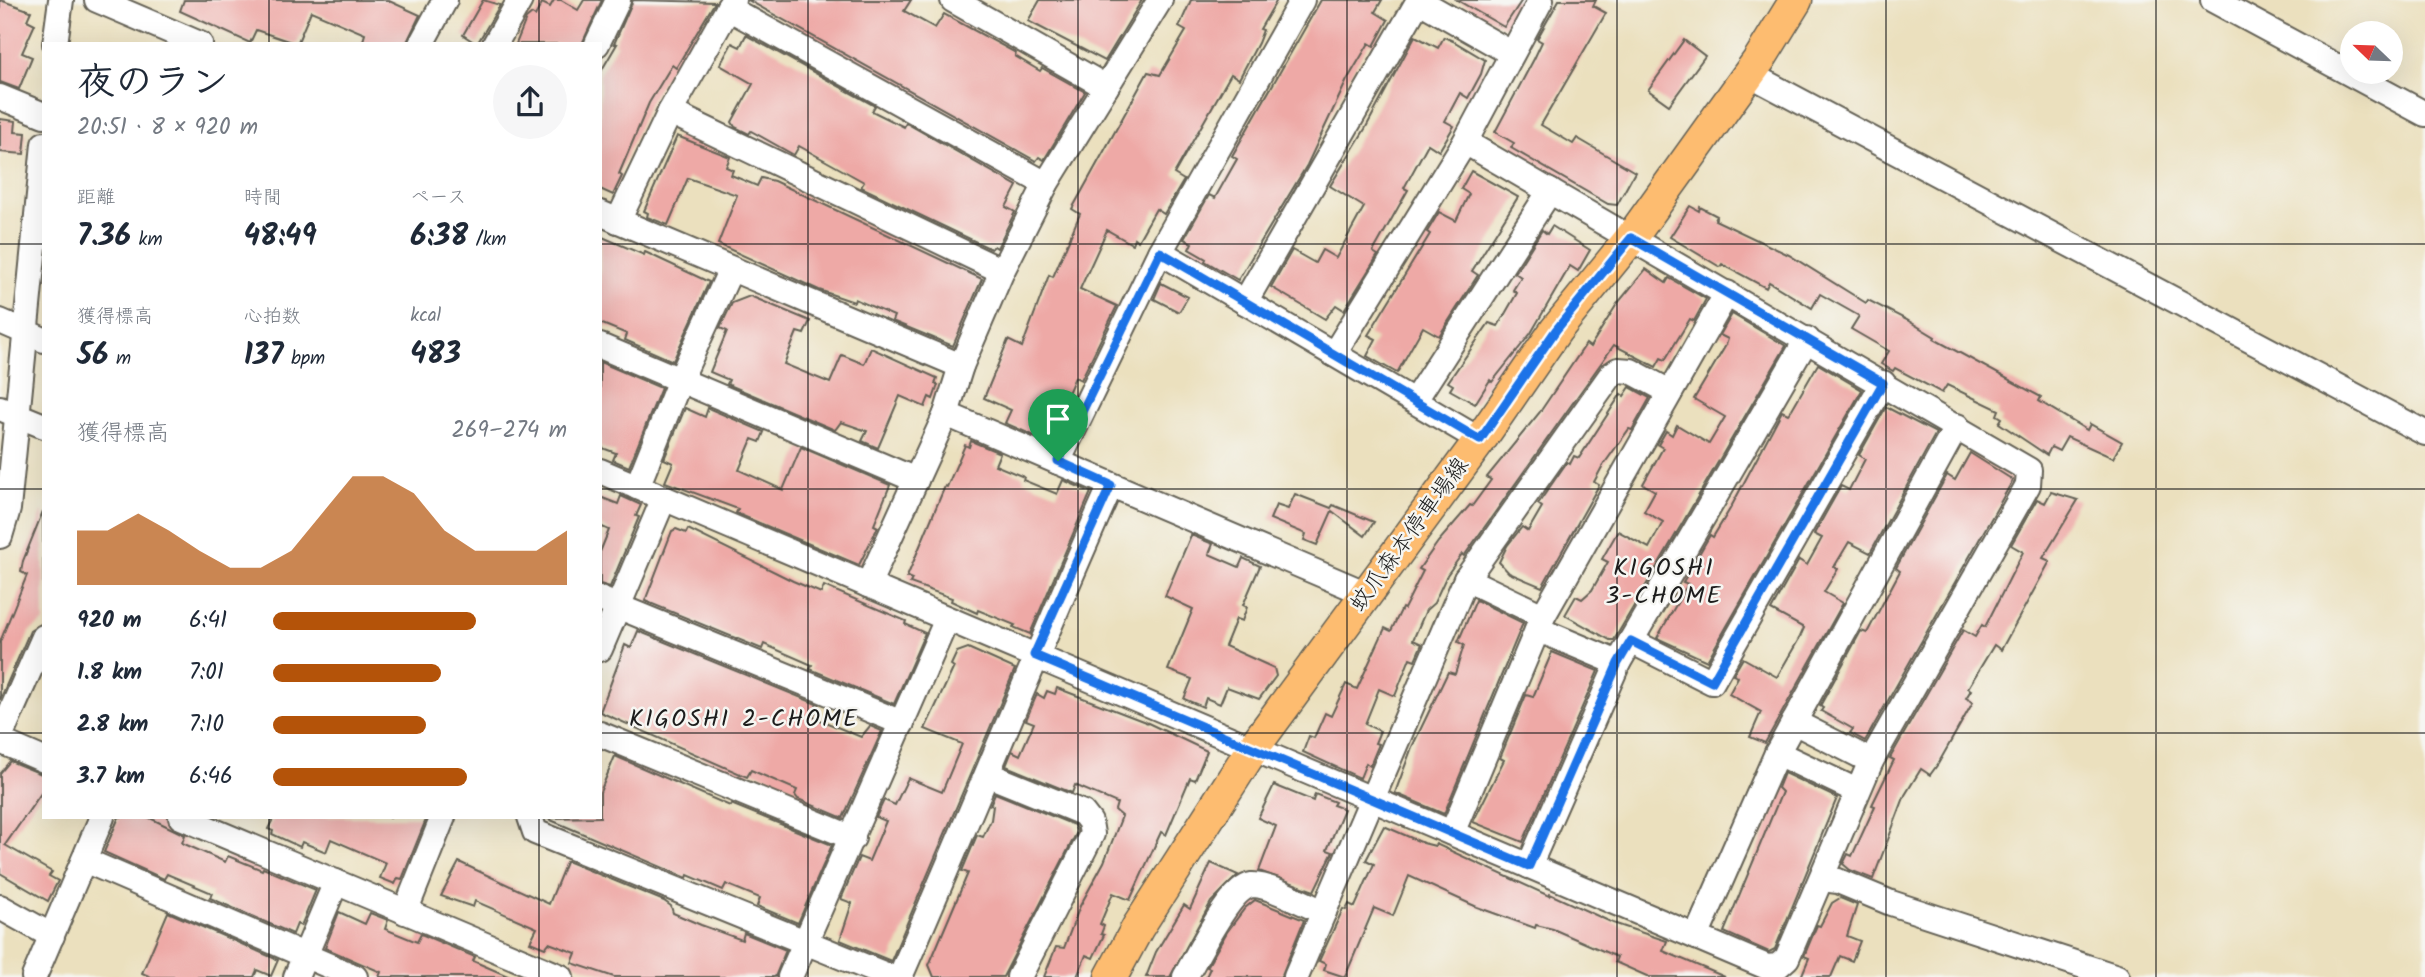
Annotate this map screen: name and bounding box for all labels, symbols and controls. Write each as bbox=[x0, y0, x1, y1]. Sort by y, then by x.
north arrow bbox=[2340, 21, 2403, 84]
map controls bbox=[2340, 21, 2403, 84]
text: 夜のラン bbox=[77, 54, 229, 114]
button: share bbox=[493, 65, 567, 139]
text: 20:51 · 8 × 920 m bbox=[77, 110, 258, 146]
text: 距離 bbox=[77, 183, 115, 213]
text: 時間 bbox=[244, 183, 282, 213]
text: ペース bbox=[410, 183, 466, 213]
text: 7.36 bbox=[77, 213, 131, 261]
text: 48:49 bbox=[244, 213, 317, 261]
text: 6:38 bbox=[410, 213, 468, 261]
text: km bbox=[131, 225, 163, 255]
text: /km bbox=[468, 225, 506, 255]
text: kcal bbox=[410, 301, 441, 331]
text: 獲得標高 bbox=[77, 302, 153, 332]
text: 心拍数 bbox=[244, 302, 301, 332]
text: 483 bbox=[410, 331, 461, 379]
text: 56 bbox=[77, 332, 108, 380]
text: 137 bbox=[244, 332, 283, 380]
text: m bbox=[108, 344, 131, 374]
text: bpm bbox=[283, 344, 325, 374]
pin bbox=[1028, 389, 1088, 461]
icon: arrive bbox=[1039, 400, 1077, 438]
text: 269–274 m bbox=[451, 413, 567, 449]
text: 獲得標高 bbox=[77, 416, 169, 452]
street label: 蚊爪森本停車場線 bbox=[1341, 450, 1479, 620]
district label: KIGOSHI 3-CHOME bbox=[1606, 549, 1722, 616]
text: 920 m bbox=[77, 603, 142, 639]
text: 6:41 bbox=[189, 603, 227, 639]
text: 1.8 km bbox=[77, 655, 142, 691]
text: 7:01 bbox=[189, 655, 224, 691]
district label: KIGOSHI 2-CHOME bbox=[629, 700, 859, 739]
text: 2.8 km bbox=[77, 707, 148, 743]
text: 7:10 bbox=[189, 707, 224, 743]
text: 3.7 km bbox=[77, 759, 145, 795]
text: 6:46 bbox=[189, 759, 233, 795]

